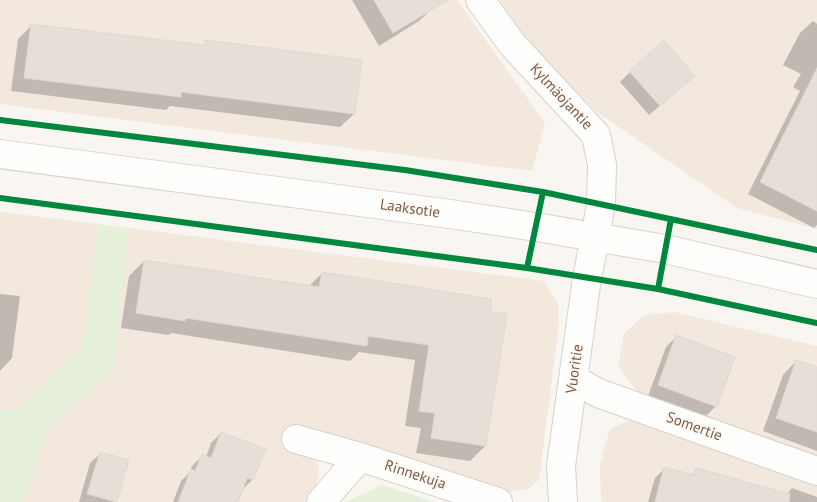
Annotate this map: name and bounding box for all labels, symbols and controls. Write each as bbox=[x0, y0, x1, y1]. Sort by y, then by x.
street label: Kylmäojantie bbox=[526, 60, 596, 134]
street label: Laaksotie bbox=[379, 196, 441, 222]
street label: Vuoritie bbox=[563, 343, 587, 395]
street label: Somertie bbox=[664, 409, 724, 445]
street label: Rinnekuja bbox=[382, 457, 448, 493]

